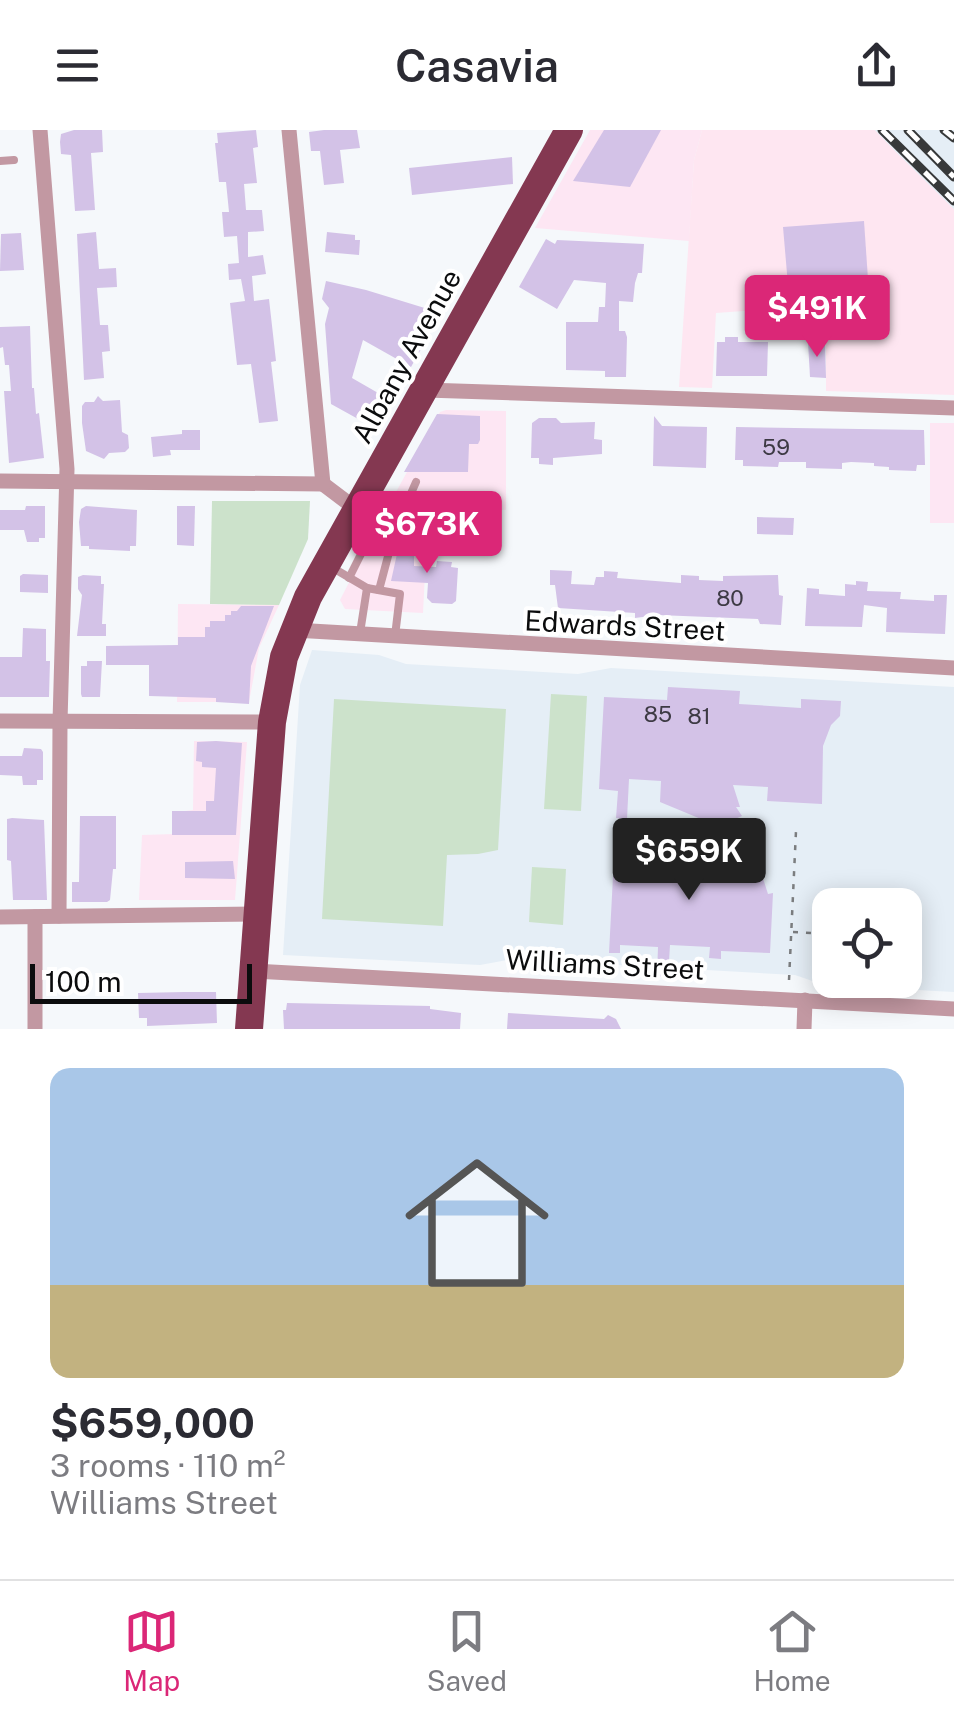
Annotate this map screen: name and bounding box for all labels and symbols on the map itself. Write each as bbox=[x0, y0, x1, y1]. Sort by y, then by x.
street label: Albany Avenue bbox=[345, 263, 467, 449]
pin: $491K bbox=[747, 275, 887, 360]
house number: 59 bbox=[762, 434, 790, 460]
pin: $673K bbox=[357, 491, 497, 576]
house number: 80 bbox=[716, 585, 744, 611]
street label: Edwards Street bbox=[524, 603, 726, 647]
house number: 85 bbox=[644, 701, 672, 727]
house number: 81 bbox=[687, 703, 711, 729]
pin: $659K bbox=[619, 818, 759, 903]
street label: Williams Street bbox=[505, 942, 705, 986]
scale bar bbox=[30, 959, 252, 1004]

